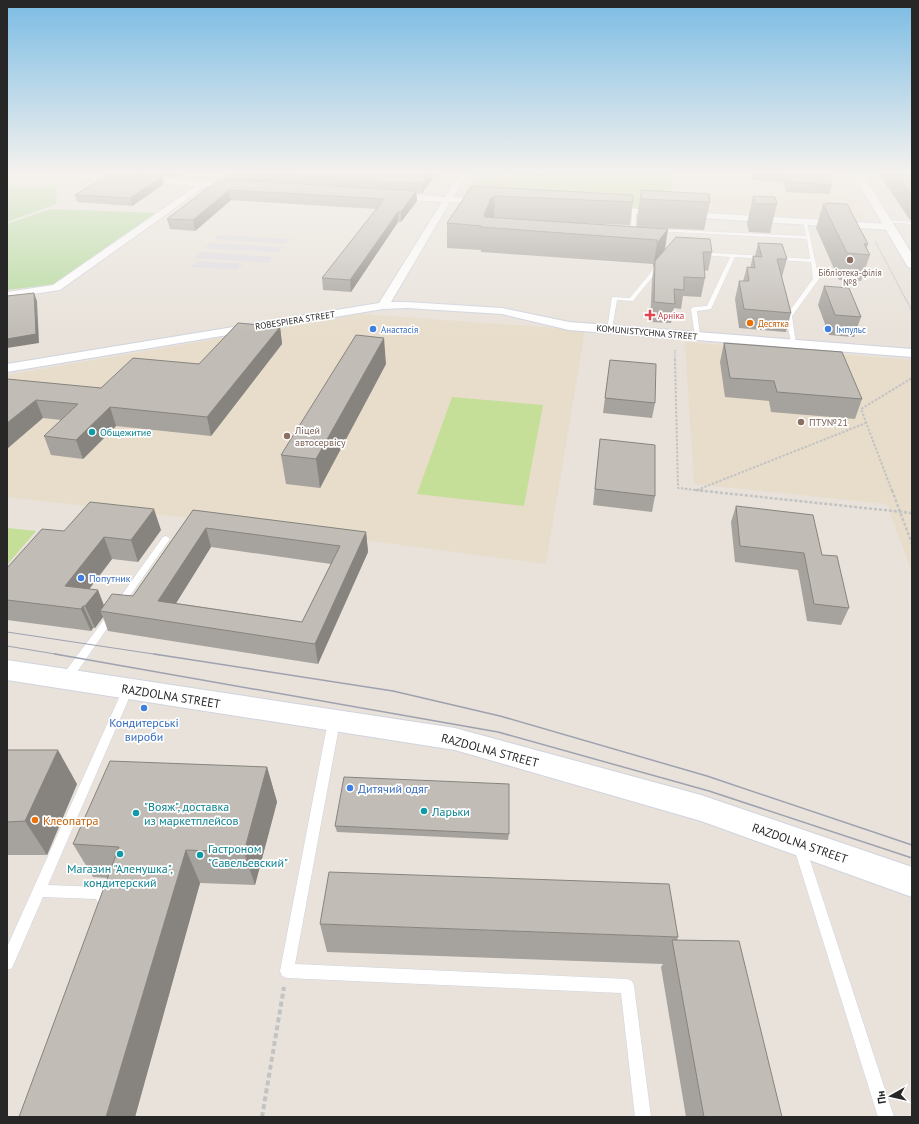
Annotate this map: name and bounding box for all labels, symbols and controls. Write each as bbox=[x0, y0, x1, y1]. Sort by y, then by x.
marker: Бібліотека-філія №8 bbox=[845, 255, 855, 265]
place label: Бібліотека-філія №8 bbox=[818, 267, 882, 288]
street label: ROBESPIERA STREET bbox=[254, 308, 336, 332]
marker: Арніка bbox=[645, 310, 655, 320]
place label: Арніка bbox=[658, 310, 684, 321]
marker: Десятка bbox=[745, 318, 755, 328]
place label: Десятка bbox=[758, 318, 789, 329]
street label: KOMUNISTYCHNA STREET bbox=[596, 322, 698, 342]
marker: Анастасія bbox=[368, 324, 378, 334]
place label: Анастасія bbox=[381, 324, 418, 335]
marker: Імпульс bbox=[823, 324, 833, 334]
place label: Імпульс bbox=[836, 324, 866, 335]
place label: ПТУ№21 bbox=[809, 416, 848, 429]
marker: ПТУ№21 bbox=[796, 417, 806, 427]
place label: Ліцей автосервісу bbox=[294, 424, 346, 449]
place label: Общежитие bbox=[100, 426, 151, 439]
marker: Общежитие bbox=[87, 427, 97, 437]
marker: Ліцей автосервісу bbox=[282, 431, 292, 441]
place label: Попутник bbox=[89, 572, 131, 585]
marker: Попутник bbox=[76, 573, 86, 583]
street label: RAZDOLNA STREET bbox=[120, 681, 222, 711]
marker: Кондитерські вироби bbox=[139, 703, 149, 713]
place label: Кондитерські вироби bbox=[109, 715, 179, 744]
street label: RAZDOLNA STREET bbox=[440, 730, 541, 770]
place label: Дитячий одяг bbox=[358, 781, 429, 796]
marker: Дитячий одяг bbox=[345, 783, 355, 793]
place label: "Вояж", доставка из маркетплейсов bbox=[144, 799, 238, 828]
place label: Ларьки bbox=[431, 804, 470, 819]
marker: Ларьки bbox=[419, 806, 429, 816]
marker: "Вояж", доставка из маркетплейсов bbox=[131, 808, 141, 818]
place label: Клеопатра bbox=[43, 813, 98, 828]
marker: Клеопатра bbox=[30, 815, 40, 825]
street label: RAZDOLNA STREET bbox=[750, 820, 850, 866]
place label: Гастроном "Савельевский" bbox=[208, 841, 288, 870]
marker: Магазин "Аленушка", кондитерский bbox=[115, 849, 125, 859]
marker: Гастроном "Савельевский" bbox=[195, 850, 205, 860]
place label: Магазин "Аленушка", кондитерский bbox=[67, 861, 173, 890]
north arrow bbox=[871, 1076, 911, 1116]
text: Пн bbox=[873, 1090, 889, 1105]

